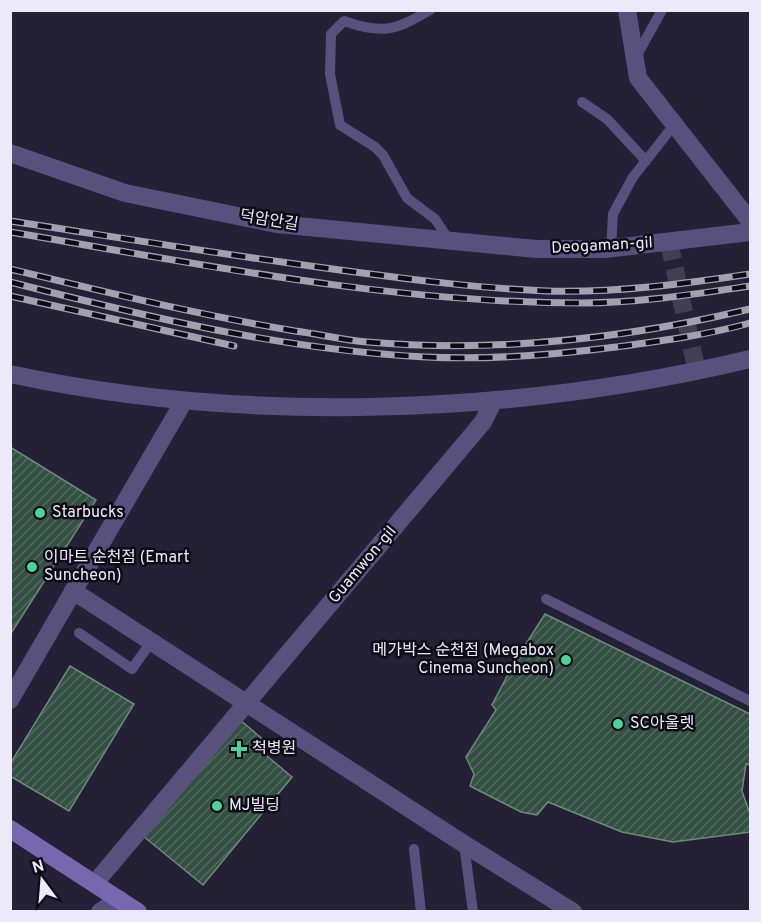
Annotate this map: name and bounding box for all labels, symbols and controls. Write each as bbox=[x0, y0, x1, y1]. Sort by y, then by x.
street label: 덕암안길 bbox=[238, 207, 300, 235]
street label: Deogaman-gil bbox=[551, 233, 653, 259]
place label: Starbucks bbox=[52, 503, 124, 523]
marker: Starbucks bbox=[33, 506, 47, 520]
street label: Guamwon-gil bbox=[325, 522, 401, 608]
place label: 이마트 순천점 (Emart Suncheon) bbox=[44, 548, 190, 586]
marker: 이마트 순천점 (Emart Suncheon) bbox=[25, 560, 39, 574]
place label: 메가박스 순천점 (Megabox Cinema Suncheon) bbox=[373, 641, 554, 679]
marker: 메가박스 순천점 (Megabox Cinema Suncheon) bbox=[559, 653, 573, 667]
place label: SC아울렛 bbox=[630, 714, 694, 734]
marker: SC아울렛 bbox=[611, 717, 625, 731]
place label: 척병원 bbox=[252, 739, 296, 759]
marker: 척병원 bbox=[230, 740, 248, 758]
place label: MJ빌딩 bbox=[229, 796, 280, 816]
marker: MJ빌딩 bbox=[210, 799, 224, 813]
north arrow bbox=[12, 850, 72, 910]
text: N bbox=[30, 856, 47, 879]

